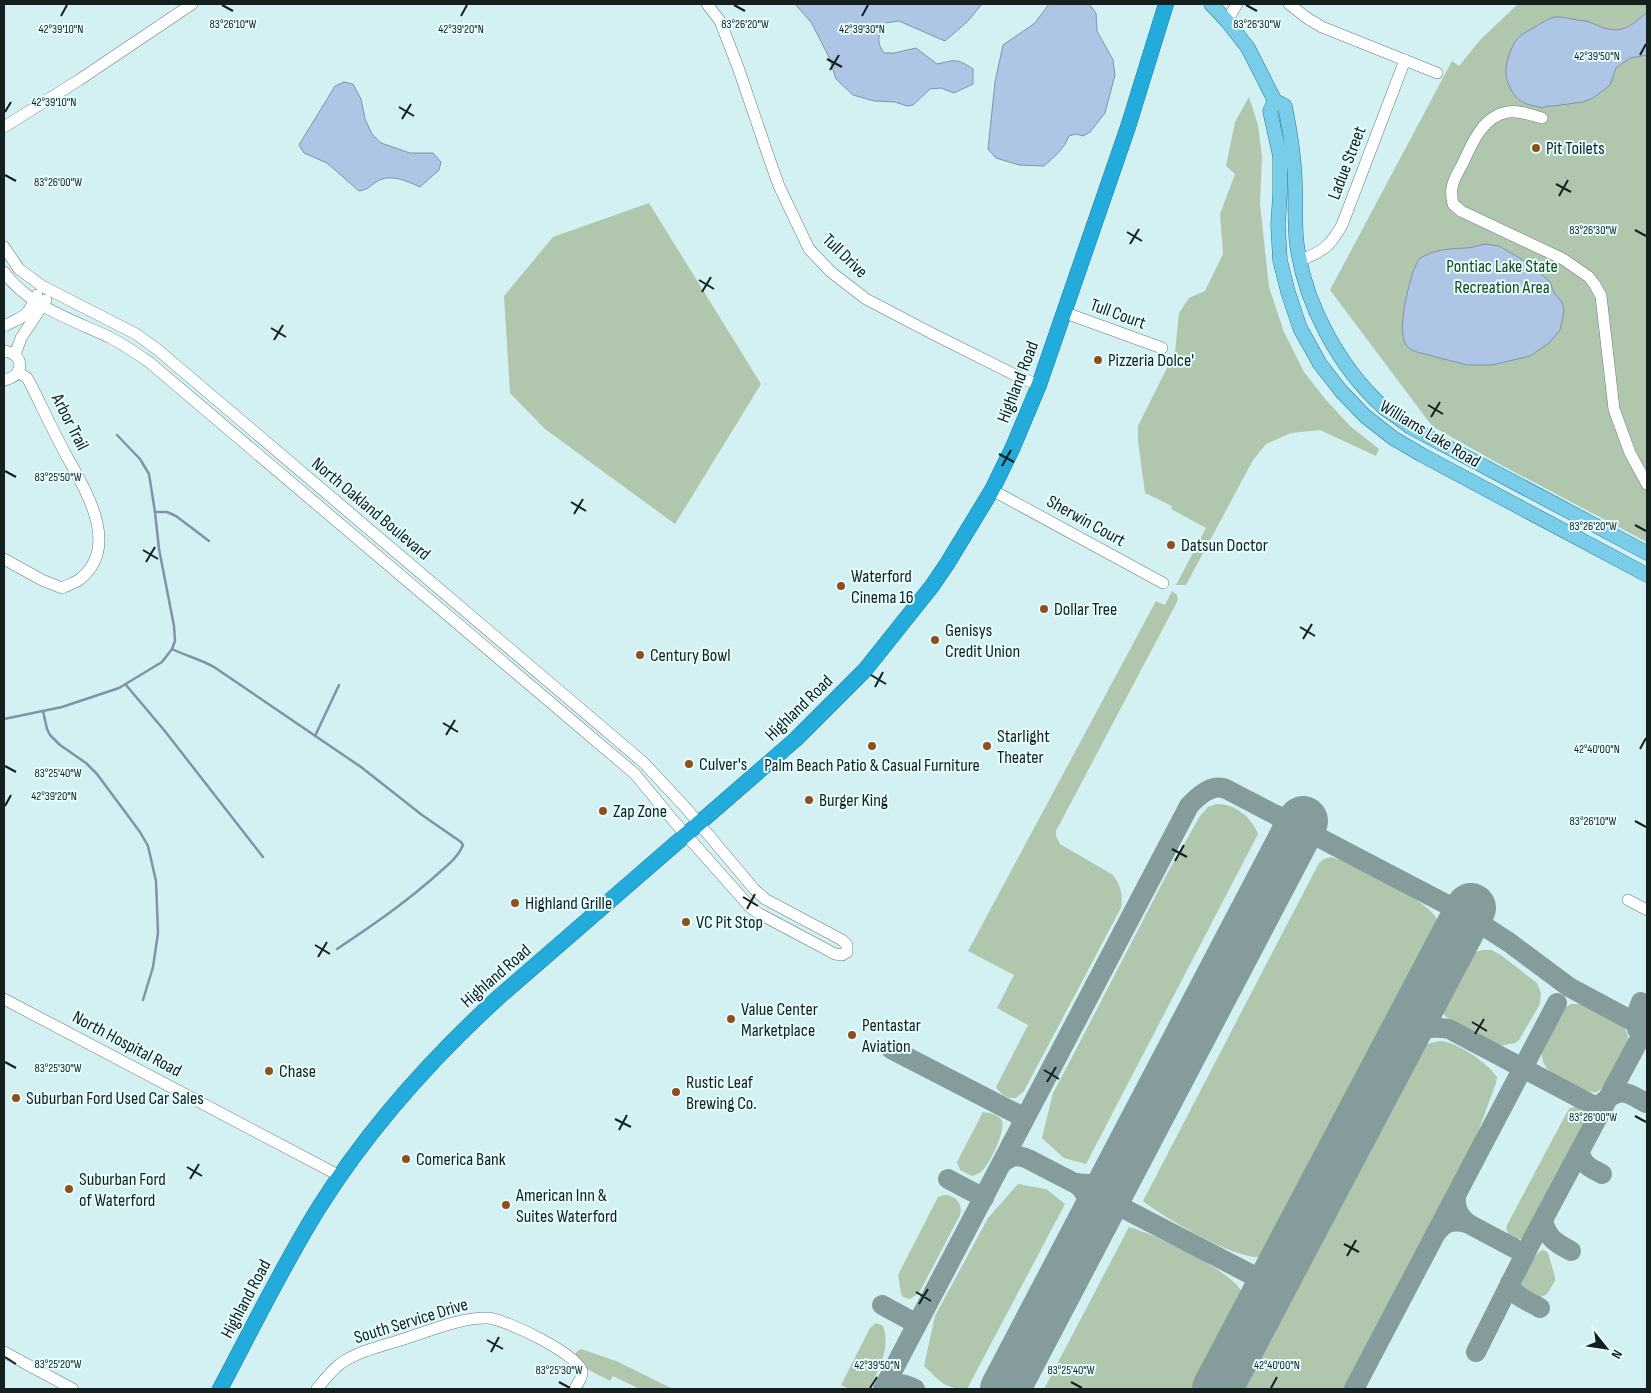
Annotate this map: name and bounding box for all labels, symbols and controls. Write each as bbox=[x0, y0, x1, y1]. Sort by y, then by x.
text: 83°26'10"W bbox=[210, 17, 257, 32]
text: 83°26'20"W bbox=[721, 17, 769, 32]
text: 83°26'30"W bbox=[1233, 17, 1281, 32]
text: 42°39'10"N bbox=[38, 22, 84, 37]
text: 42°39'20"N bbox=[438, 22, 484, 37]
text: 42°39'30"N bbox=[839, 22, 885, 37]
text: 42°39'50"N bbox=[1574, 49, 1620, 64]
text: 42°39'10"N bbox=[31, 95, 77, 110]
street label: Ladue Street bbox=[1323, 123, 1371, 203]
place label: Pit Toilets bbox=[1546, 138, 1605, 159]
marker: Pit Toilets bbox=[1530, 142, 1542, 154]
text: 83°26'00"W bbox=[34, 175, 82, 190]
text: 83°26'30"W bbox=[1569, 223, 1617, 238]
street label: Tull Drive bbox=[818, 230, 872, 282]
park label: Pontiac Lake State Recreation Area bbox=[1446, 256, 1558, 298]
street label: Tull Court bbox=[1087, 294, 1149, 334]
street label: Highland Road bbox=[993, 338, 1043, 426]
place label: Pizzeria Dolce' bbox=[1108, 350, 1194, 371]
marker: Pizzeria Dolce' bbox=[1092, 354, 1104, 366]
street label: Arbor Trail bbox=[46, 389, 93, 454]
street label: Williams Lake Road bbox=[1376, 396, 1484, 472]
street label: North Oakland Boulevard bbox=[307, 453, 435, 565]
text: 83°25'50"W bbox=[35, 470, 82, 485]
street label: Sherwin Court bbox=[1043, 491, 1129, 551]
text: 83°26'20"W bbox=[1569, 519, 1617, 534]
place label: Datsun Doctor bbox=[1181, 535, 1268, 556]
marker: Datsun Doctor bbox=[1165, 539, 1177, 551]
place label: Waterford Cinema 16 bbox=[851, 566, 914, 608]
marker: Waterford Cinema 16 bbox=[835, 580, 847, 592]
place label: Dollar Tree bbox=[1054, 599, 1117, 620]
marker: Dollar Tree bbox=[1038, 603, 1050, 615]
place label: Genisys Credit Union bbox=[945, 620, 1020, 662]
marker: Genisys Credit Union bbox=[929, 634, 941, 646]
place label: Century Bowl bbox=[650, 645, 731, 666]
marker: Century Bowl bbox=[634, 649, 646, 661]
street label: Highland Road bbox=[761, 671, 837, 745]
place label: Starlight Theater bbox=[997, 726, 1050, 768]
marker: Palm Beach Patio & Casual Furniture bbox=[866, 740, 878, 752]
marker: Starlight Theater bbox=[981, 740, 993, 752]
text: 42°40'00"N bbox=[1574, 742, 1620, 757]
place label: Culver's bbox=[699, 754, 747, 775]
place label: Palm Beach Patio & Casual Furniture bbox=[764, 755, 980, 776]
marker: Culver's bbox=[683, 758, 695, 770]
text: 83°25'40"W bbox=[34, 766, 82, 781]
text: 42°39'20"N bbox=[31, 789, 77, 804]
place label: Burger King bbox=[819, 790, 888, 811]
marker: Burger King bbox=[803, 794, 815, 806]
place label: Zap Zone bbox=[613, 801, 667, 822]
marker: Zap Zone bbox=[597, 805, 609, 817]
text: 83°26'10"W bbox=[1570, 814, 1617, 829]
place label: Highland Grille bbox=[525, 893, 612, 914]
marker: Highland Grille bbox=[509, 897, 521, 909]
place label: VC Pit Stop bbox=[696, 912, 763, 933]
marker: VC Pit Stop bbox=[680, 916, 692, 928]
street label: Highland Road bbox=[457, 940, 535, 1012]
place label: Value Center Marketplace bbox=[741, 999, 818, 1041]
street label: North Hospital Road bbox=[69, 1006, 185, 1082]
marker: Value Center Marketplace bbox=[725, 1013, 737, 1025]
place label: Pentastar Aviation bbox=[861, 1015, 921, 1057]
marker: Pentastar Aviation bbox=[846, 1029, 858, 1041]
text: 83°25'30"W bbox=[34, 1061, 82, 1076]
place label: Chase bbox=[279, 1061, 316, 1082]
marker: Chase bbox=[263, 1065, 275, 1077]
place label: Rustic Leaf Brewing Co. bbox=[686, 1072, 757, 1114]
marker: Rustic Leaf Brewing Co. bbox=[670, 1086, 682, 1098]
place label: Suburban Ford Used Car Sales bbox=[26, 1088, 204, 1109]
marker: Suburban Ford Used Car Sales bbox=[10, 1092, 22, 1104]
text: 83°26'00"W bbox=[1569, 1110, 1617, 1125]
place label: Comerica Bank bbox=[416, 1149, 506, 1170]
marker: Comerica Bank bbox=[400, 1153, 412, 1165]
place label: Suburban Ford of Waterford bbox=[79, 1169, 166, 1211]
marker: Suburban Ford of Waterford bbox=[63, 1183, 75, 1195]
place label: American Inn & Suites Waterford bbox=[515, 1185, 617, 1227]
marker: American Inn & Suites Waterford bbox=[500, 1199, 512, 1211]
street label: Highland Road bbox=[217, 1256, 275, 1342]
street label: South Service Drive bbox=[352, 1294, 470, 1348]
north arrow bbox=[1581, 1323, 1631, 1373]
text: N bbox=[1608, 1347, 1626, 1362]
text: 83°25'20"W bbox=[34, 1357, 82, 1372]
text: 42°39'50"N bbox=[854, 1358, 900, 1373]
text: 42°40'00"N bbox=[1254, 1358, 1300, 1373]
text: 83°25'30"W bbox=[535, 1363, 583, 1378]
text: 83°25'40"W bbox=[1047, 1363, 1095, 1378]

